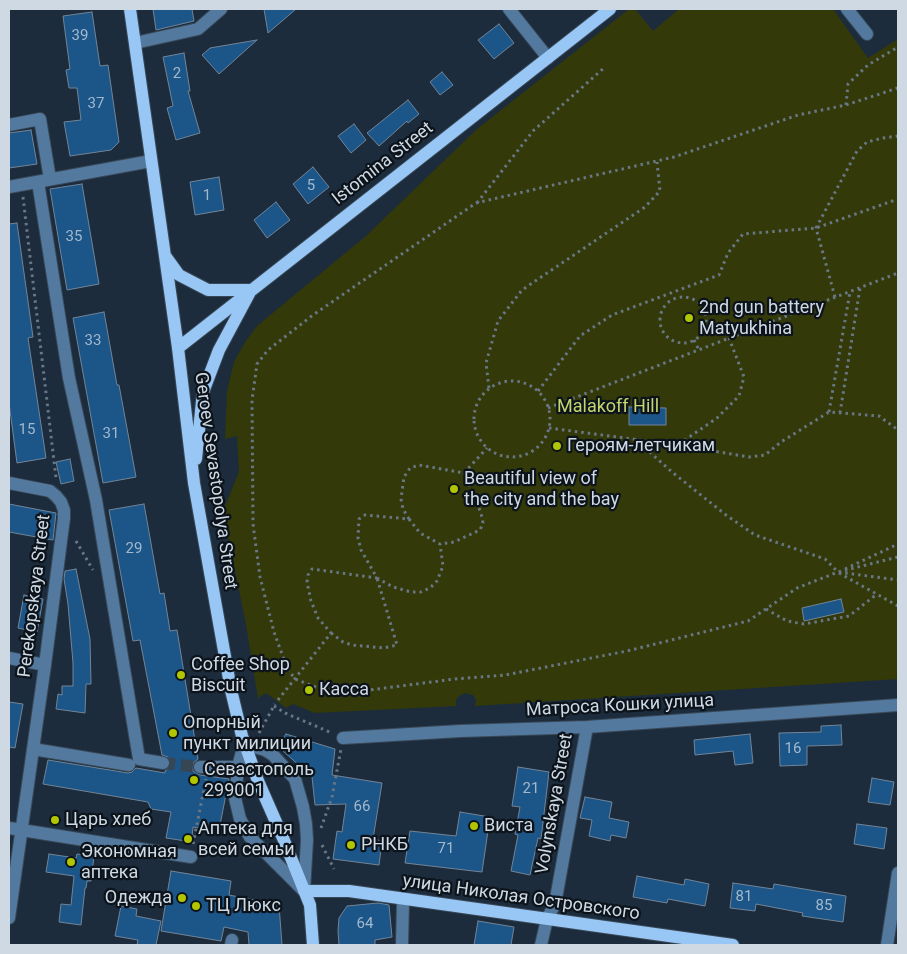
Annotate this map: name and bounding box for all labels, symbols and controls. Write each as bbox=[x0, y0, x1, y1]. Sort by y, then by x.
house number: 39 bbox=[72, 27, 88, 45]
house number: 2 bbox=[173, 65, 181, 83]
house number: 37 bbox=[88, 95, 104, 113]
street label: Istomina Street bbox=[328, 118, 438, 210]
house number: 5 bbox=[307, 177, 315, 195]
house number: 1 bbox=[203, 187, 211, 205]
house number: 35 bbox=[66, 228, 82, 246]
place label: 2nd gun battery Matyukhina bbox=[699, 297, 824, 340]
marker: 2nd gun battery Matyukhina bbox=[683, 312, 695, 324]
house number: 33 bbox=[85, 332, 101, 350]
street label: Geroev Sevastopolya Street bbox=[189, 371, 241, 591]
park label: Malakoff Hill bbox=[557, 396, 659, 418]
house number: 15 bbox=[19, 421, 35, 439]
house number: 31 bbox=[103, 425, 119, 443]
place label: Героям-летчикам bbox=[567, 435, 715, 457]
marker: Героям-летчикам bbox=[551, 440, 563, 452]
place label: Beautiful view of the city and the bay bbox=[464, 468, 619, 510]
marker: Beautiful view of the city and the bay bbox=[448, 483, 460, 495]
street label: Perekopskaya Street bbox=[14, 513, 56, 679]
house number: 29 bbox=[126, 540, 142, 558]
place label: Coffee Shop Biscuit bbox=[191, 654, 290, 696]
marker: Coffee Shop Biscuit bbox=[175, 669, 187, 681]
place label: Касса bbox=[319, 679, 369, 701]
marker: Касса bbox=[303, 684, 315, 696]
street label: Матроса Кошки улица bbox=[525, 690, 715, 722]
place label: Опорный пункт милиции bbox=[183, 712, 311, 754]
marker: Опорный пункт милиции bbox=[167, 727, 179, 739]
street label: Volynskaya Street bbox=[532, 732, 578, 876]
house number: 16 bbox=[785, 740, 801, 758]
place label: Севастополь 299001 bbox=[204, 759, 314, 802]
marker: Севастополь 299001 bbox=[188, 774, 200, 786]
house number: 21 bbox=[523, 780, 539, 798]
house number: 66 bbox=[354, 798, 370, 816]
place label: Царь хлеб bbox=[65, 809, 151, 831]
marker: Царь хлеб bbox=[49, 814, 61, 826]
place label: Виста bbox=[484, 815, 533, 837]
place label: Аптека для всей семьи bbox=[198, 818, 295, 861]
marker: Виста bbox=[468, 820, 480, 832]
marker: Аптека для всей семьи bbox=[182, 833, 194, 845]
place label: РНКБ bbox=[361, 834, 408, 856]
marker: РНКБ bbox=[345, 839, 357, 851]
house number: 71 bbox=[438, 840, 454, 858]
place label: Экономная аптека bbox=[81, 841, 177, 884]
marker: Экономная аптека bbox=[65, 856, 77, 868]
street label: улица Николая Островского bbox=[401, 871, 641, 925]
place label: Одежда bbox=[105, 887, 172, 909]
house number: 81 bbox=[736, 888, 752, 906]
marker: Одежда bbox=[176, 892, 188, 904]
place label: ТЦ Люкс bbox=[206, 895, 281, 917]
house number: 85 bbox=[816, 897, 832, 915]
marker: ТЦ Люкс bbox=[190, 900, 202, 912]
house number: 64 bbox=[357, 915, 373, 933]

